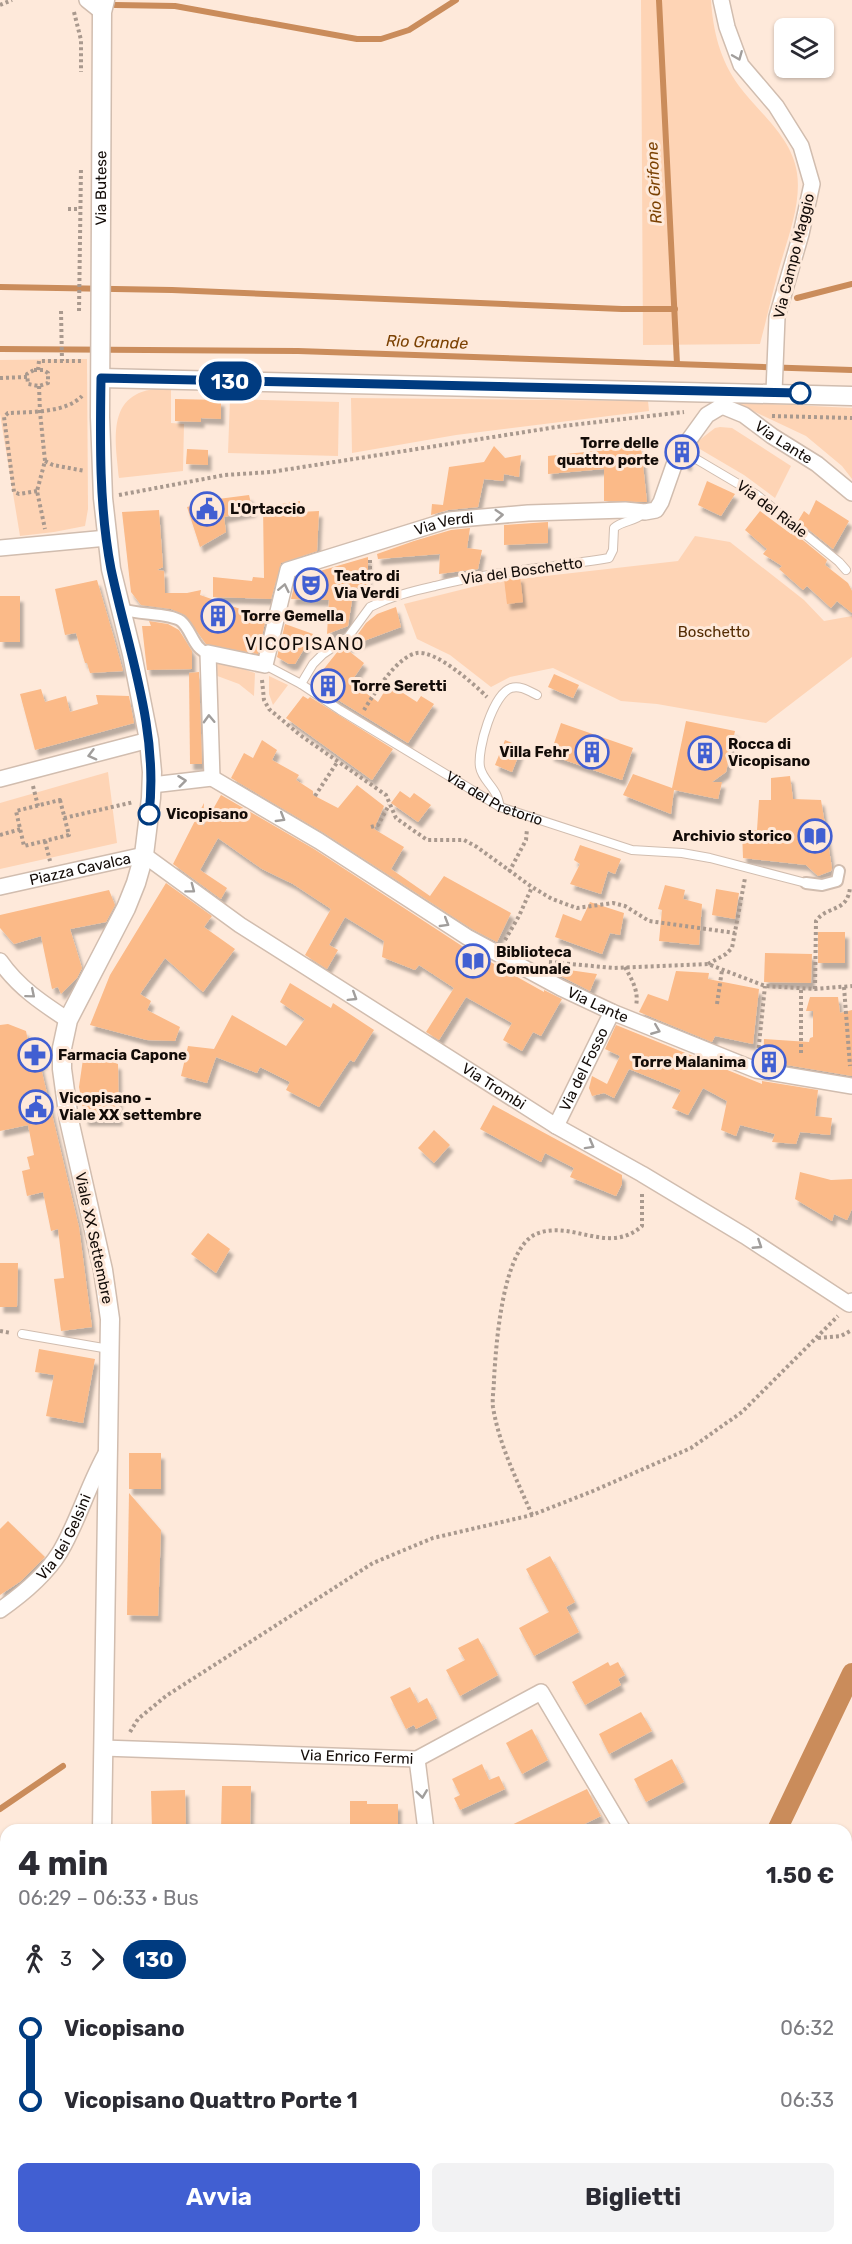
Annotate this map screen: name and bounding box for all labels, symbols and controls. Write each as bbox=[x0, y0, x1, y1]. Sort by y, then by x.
map controls bbox=[774, 18, 834, 78]
button: layers bbox=[774, 18, 834, 78]
one-way arrow bbox=[731, 50, 743, 61]
water label: Rio Grifone bbox=[642, 141, 666, 225]
street label: Via Butese bbox=[92, 151, 110, 225]
street label: Via Campo Maggio bbox=[770, 191, 818, 321]
water label: Rio Grande bbox=[386, 331, 468, 353]
line badge: 130 bbox=[196, 362, 264, 400]
text: 130 bbox=[211, 369, 249, 394]
unlabelled marker bbox=[789, 382, 811, 404]
street label: Via Lante bbox=[751, 417, 816, 468]
place label: Torre delle quattro porte bbox=[557, 434, 659, 469]
building icon: Torre delle quattro porte bbox=[664, 434, 700, 470]
street label: Via del Riale bbox=[733, 477, 811, 541]
public building icon: L'Ortaccio bbox=[189, 491, 225, 527]
place label: L'Ortaccio bbox=[230, 500, 305, 518]
one-way arrow bbox=[494, 508, 503, 521]
street label: Via Verdi bbox=[412, 509, 474, 539]
street label: Via del Boschetto bbox=[460, 554, 584, 588]
theatre icon: Teatro di Via Verdi bbox=[293, 567, 329, 603]
place label: Teatro di Via Verdi bbox=[334, 567, 400, 602]
one-way arrow bbox=[277, 583, 290, 593]
building icon: Torre Gemella bbox=[200, 598, 236, 634]
place label: Torre Gemella bbox=[241, 607, 344, 625]
park label: Boschetto bbox=[678, 623, 750, 641]
district label: VICOPISANO bbox=[245, 633, 365, 655]
building icon: Torre Seretti bbox=[310, 668, 346, 704]
place label: Torre Seretti bbox=[351, 677, 447, 695]
one-way arrow bbox=[203, 715, 215, 724]
building icon: Villa Fehr bbox=[574, 734, 610, 770]
building icon: Rocca di Vicopisano bbox=[687, 735, 723, 771]
place label: Rocca di Vicopisano bbox=[728, 735, 810, 770]
place label: Villa Fehr bbox=[499, 743, 569, 761]
one-way arrow bbox=[88, 747, 98, 760]
street label: Via del Pretorio bbox=[443, 767, 545, 829]
one-way arrow bbox=[177, 775, 186, 788]
marker: Vicopisano bbox=[138, 803, 160, 825]
place label: Vicopisano bbox=[166, 805, 248, 823]
one-way arrow bbox=[275, 810, 285, 822]
library icon: Archivio storico bbox=[797, 818, 833, 854]
place label: Archivio storico bbox=[673, 827, 792, 845]
street label: Piazza Cavalca bbox=[28, 849, 133, 889]
one-way arrow bbox=[185, 882, 196, 893]
one-way arrow bbox=[439, 915, 449, 927]
library icon: Biblioteca Comunale bbox=[455, 943, 491, 979]
place label: Biblioteca Comunale bbox=[496, 943, 572, 978]
street label: Via Lante bbox=[564, 983, 631, 1027]
one-way arrow bbox=[24, 987, 35, 998]
one-way arrow bbox=[347, 990, 358, 1001]
one-way arrow bbox=[650, 1023, 661, 1035]
street label: Via del Fosso bbox=[556, 1025, 612, 1114]
pharmacy icon: Farmacia Capone bbox=[17, 1037, 53, 1073]
building icon: Torre Malanima bbox=[751, 1044, 787, 1080]
place label: Farmacia Capone bbox=[58, 1046, 187, 1064]
place label: Torre Malanima bbox=[632, 1053, 746, 1071]
street label: Via Trombi bbox=[458, 1059, 529, 1113]
public building icon: Vicopisano - Viale XX settembre bbox=[18, 1089, 54, 1125]
place label: Vicopisano - Viale XX settembre bbox=[59, 1089, 202, 1124]
one-way arrow bbox=[584, 1138, 594, 1149]
street label: Viale XX Settembre bbox=[71, 1171, 117, 1305]
one-way arrow bbox=[751, 1237, 762, 1248]
street label: Via dei Gelsini bbox=[33, 1491, 95, 1584]
street label: Via Enrico Fermi bbox=[300, 1746, 414, 1768]
one-way arrow bbox=[415, 1790, 427, 1799]
text: 4 min bbox=[18, 1844, 108, 1883]
text: 1.50 € bbox=[766, 1862, 834, 1889]
text: 06:29 – 06:33 · Bus bbox=[18, 1886, 199, 1910]
icon: walk bbox=[18, 1943, 51, 1976]
icon: forward bbox=[81, 1943, 114, 1976]
text: 3 bbox=[60, 1947, 72, 1971]
text: 130 bbox=[135, 1947, 174, 1972]
text: Vicopisano bbox=[64, 2015, 185, 2042]
text: 06:32 bbox=[780, 2016, 834, 2040]
text: Vicopisano Quattro Porte 1 bbox=[64, 2087, 358, 2114]
text: 06:33 bbox=[780, 2088, 834, 2112]
button: Avvia bbox=[18, 2163, 420, 2232]
button: Biglietti bbox=[432, 2163, 834, 2232]

